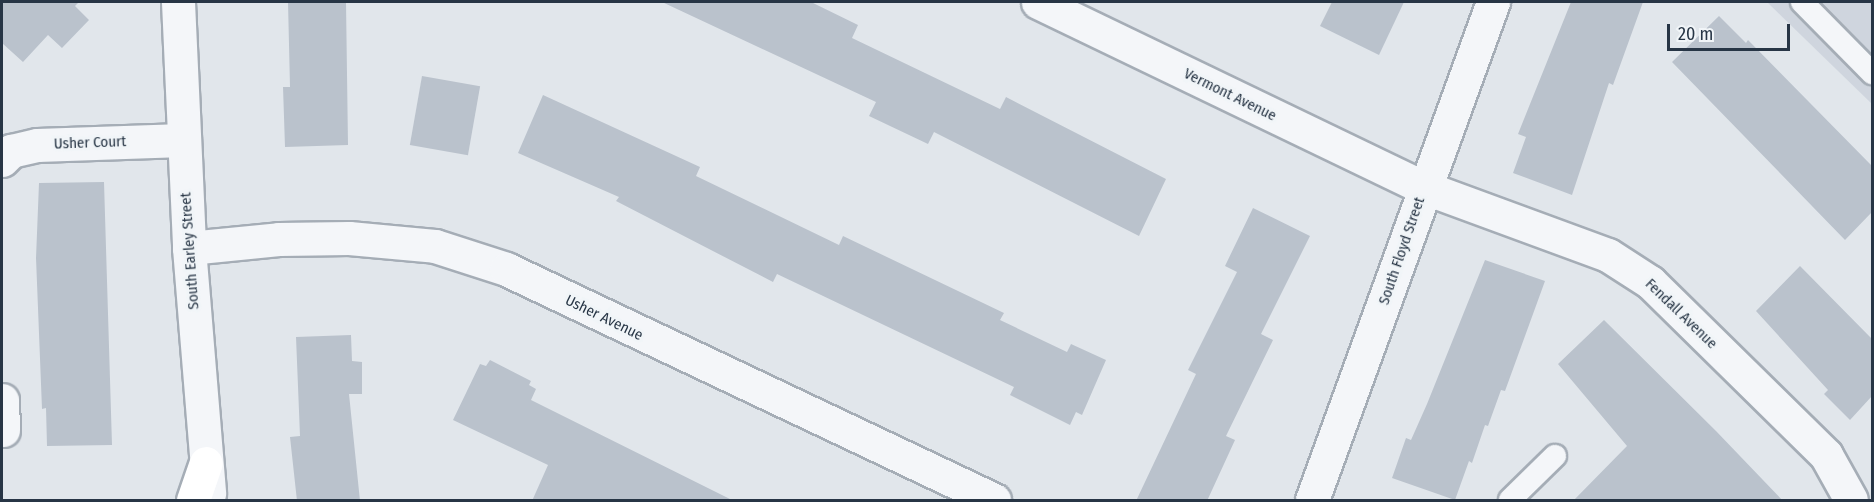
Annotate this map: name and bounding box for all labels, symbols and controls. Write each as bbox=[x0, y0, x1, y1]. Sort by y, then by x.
scale bar bbox=[1670, 12, 1793, 50]
text: 20 m bbox=[1678, 23, 1713, 45]
street label: Vermont Avenue bbox=[1181, 65, 1279, 125]
street label: Usher Court bbox=[53, 133, 127, 153]
street label: South Earley Street bbox=[177, 192, 203, 310]
street label: South Floyd Street bbox=[1375, 195, 1429, 307]
street label: Fendall Avenue bbox=[1641, 275, 1721, 353]
street label: Usher Avenue bbox=[562, 291, 646, 345]

